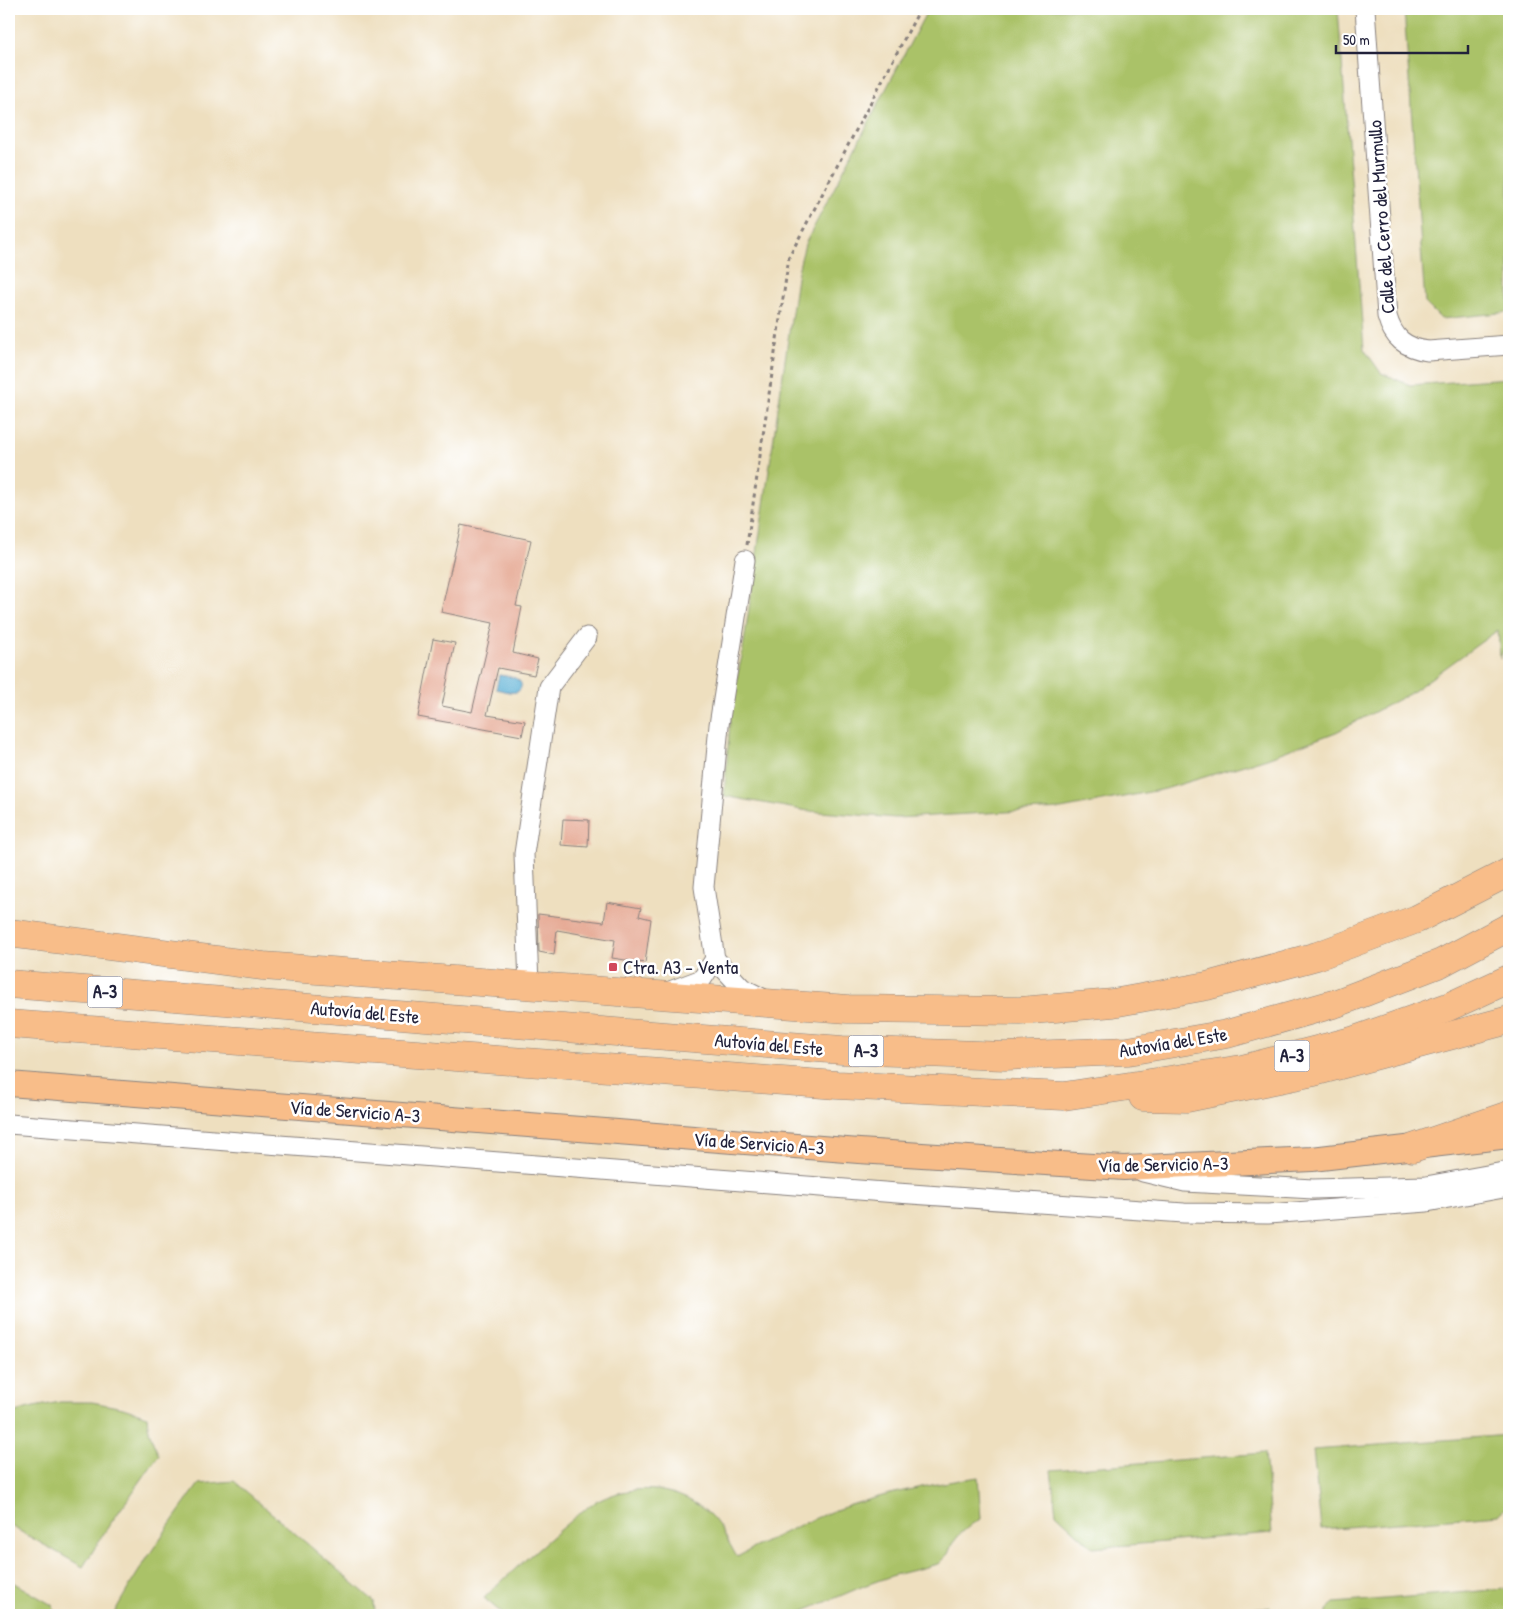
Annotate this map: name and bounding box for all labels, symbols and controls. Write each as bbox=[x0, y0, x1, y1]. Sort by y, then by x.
scale bar bbox=[1336, 22, 1468, 54]
text: 50 m bbox=[1343, 29, 1370, 50]
street label: Calle del Cerro del Murmullo bbox=[1361, 119, 1401, 315]
place label: Ctra. A3 - Venta bbox=[623, 954, 739, 980]
marker: Ctra. A3 - Venta bbox=[607, 961, 619, 973]
road number: A-3 bbox=[88, 976, 122, 1008]
street label: Autovía del Este bbox=[310, 994, 421, 1030]
street label: Autovía del Este bbox=[1117, 1021, 1229, 1063]
street label: Autovía del Este bbox=[714, 1026, 825, 1062]
road number: A-3 bbox=[848, 1036, 884, 1066]
road number: A-3 bbox=[1274, 1040, 1310, 1072]
street label: Vía de Servicio A-3 bbox=[289, 1093, 421, 1129]
street label: Vía de Servicio A-3 bbox=[693, 1125, 825, 1161]
street label: Vía de Servicio A-3 bbox=[1097, 1150, 1229, 1178]

